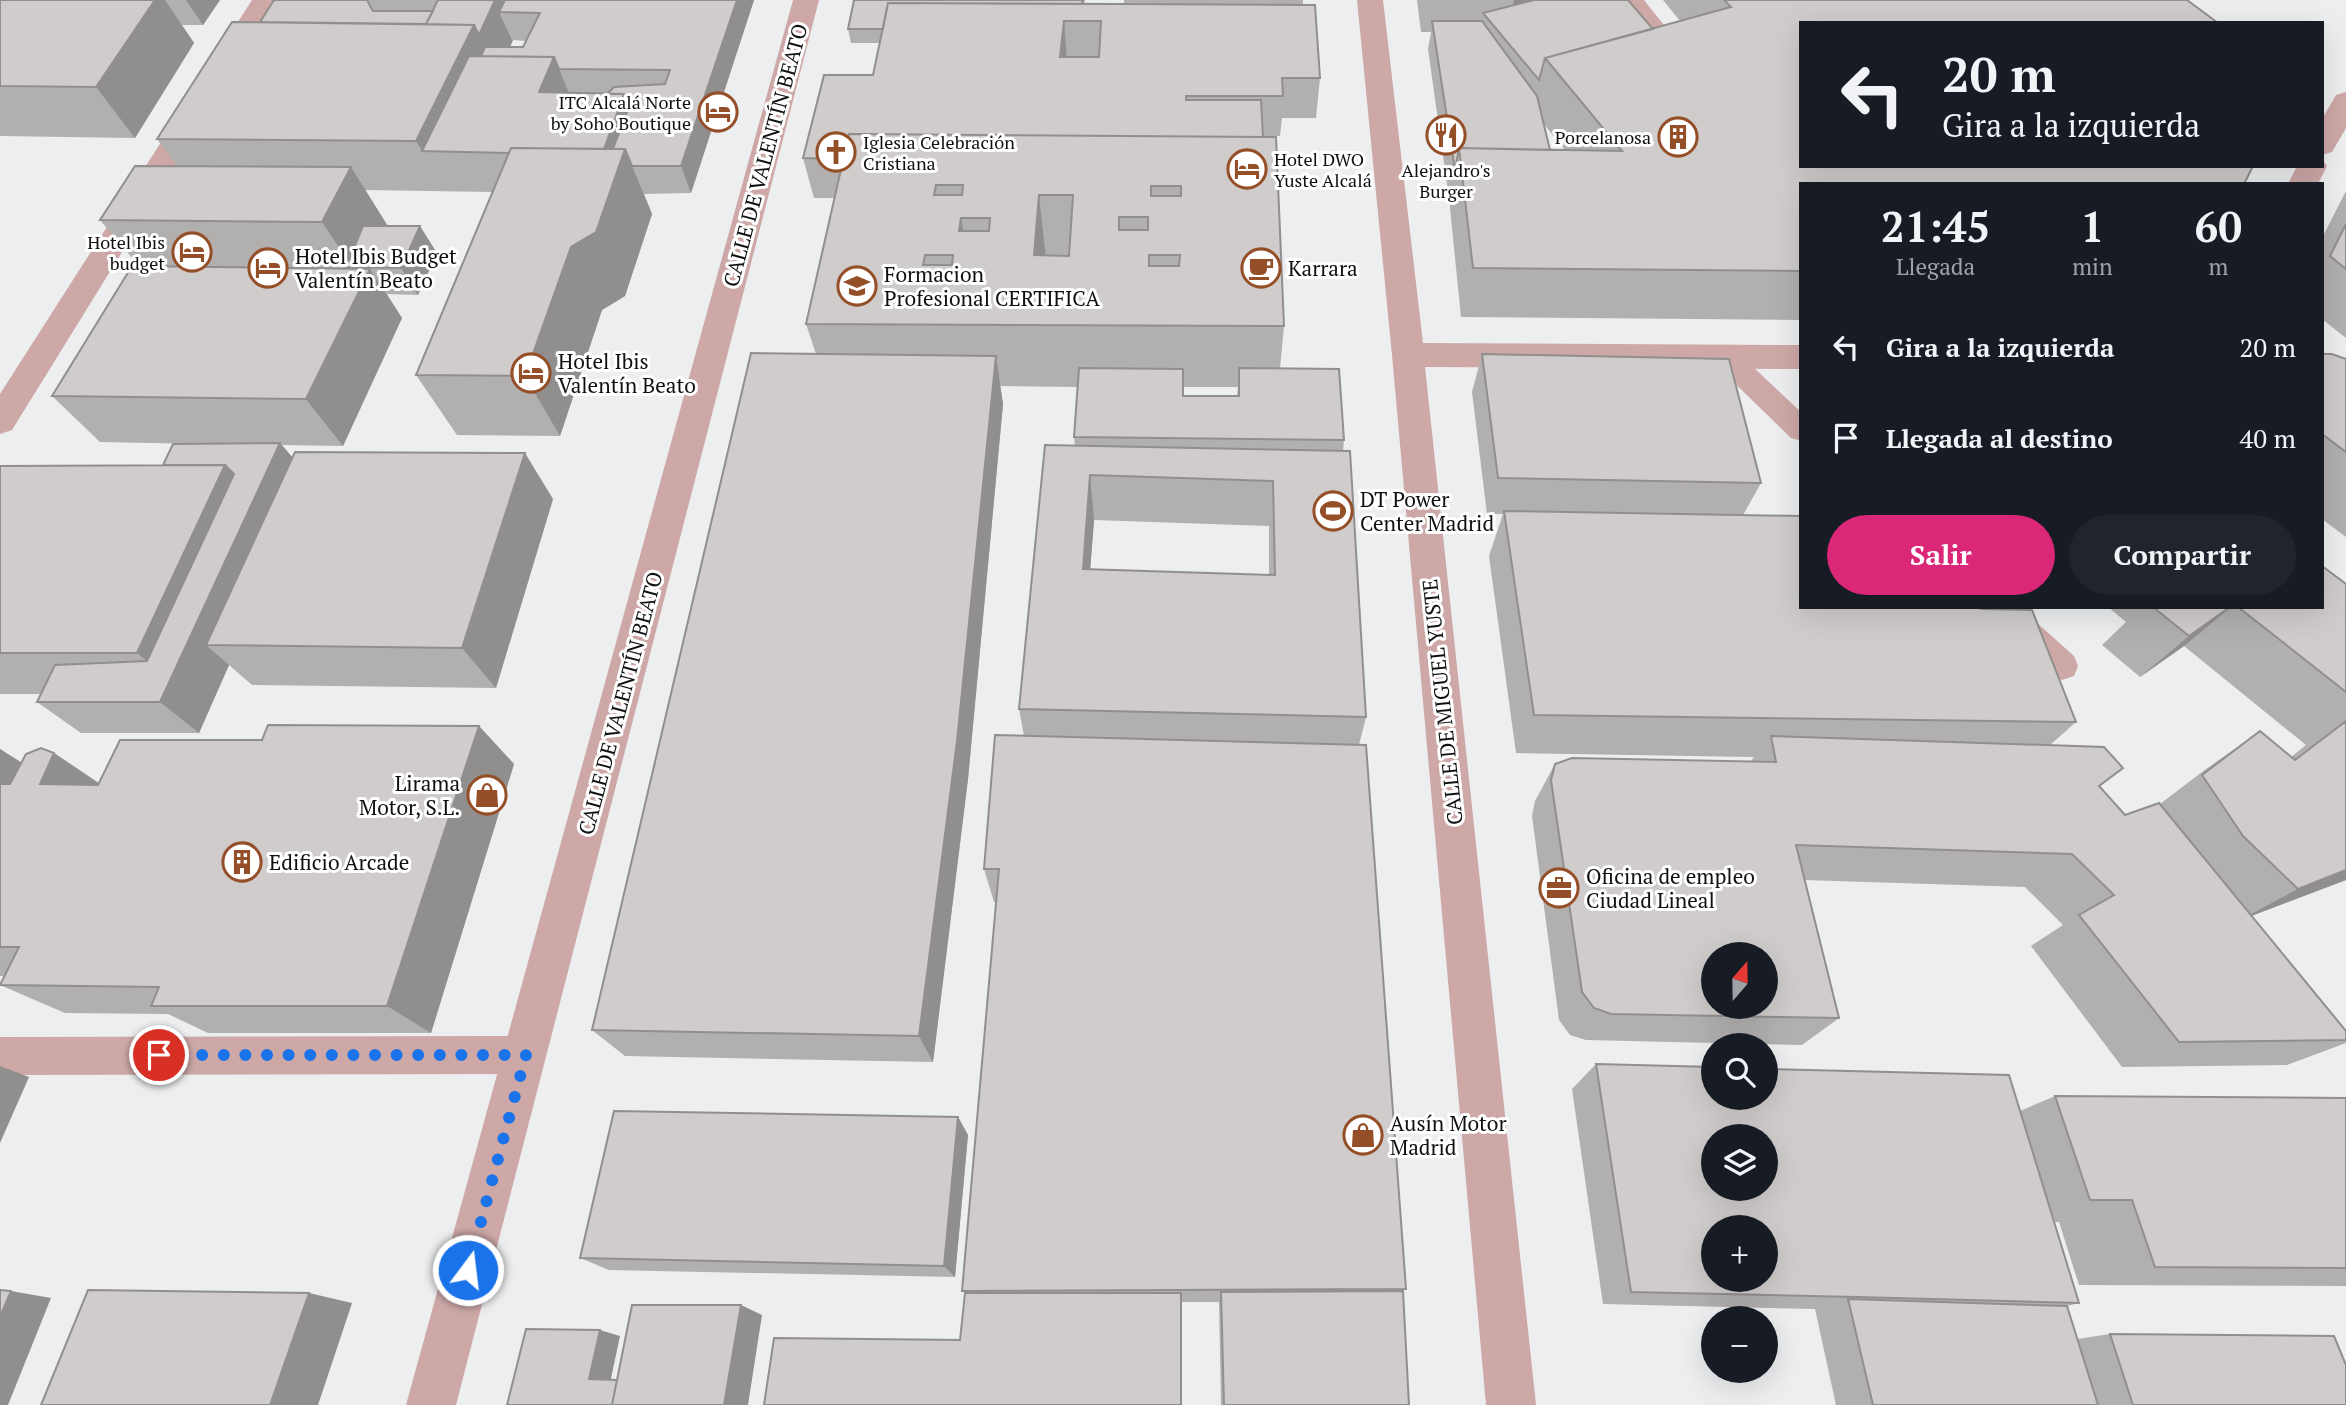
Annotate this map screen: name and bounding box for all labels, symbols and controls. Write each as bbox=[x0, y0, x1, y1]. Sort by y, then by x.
street label: CALLE DE VALENTÍN BEATO bbox=[716, 20, 814, 290]
text: 20 m bbox=[1942, 41, 2056, 106]
icon: left bbox=[1827, 49, 1918, 140]
place label: ITC Alcalá Norte by Soho Boutique bbox=[551, 90, 691, 135]
hotel icon: ITC Alcalá Norte by Soho Boutique bbox=[697, 91, 739, 133]
text: Gira a la izquierda bbox=[1942, 104, 2200, 146]
restaurant icon: Alejandro's Burger bbox=[1425, 114, 1467, 156]
building icon: Porcelanosa bbox=[1657, 116, 1699, 158]
place label: Porcelanosa bbox=[1555, 125, 1651, 149]
place label: Iglesia Celebración Cristiana bbox=[863, 130, 1015, 175]
church icon: Iglesia Celebración Cristiana bbox=[815, 131, 857, 173]
place label: Hotel DWO Yuste Alcalá bbox=[1274, 147, 1372, 192]
hotel icon: Hotel DWO Yuste Alcalá bbox=[1226, 148, 1268, 190]
place label: Alejandro's Burger bbox=[1401, 158, 1491, 203]
text: 21:45 bbox=[1881, 198, 1990, 254]
text: 1 bbox=[2081, 198, 2104, 254]
text: 60 bbox=[2195, 198, 2242, 254]
place label: Hotel Ibis budget bbox=[87, 230, 165, 275]
hotel icon: Hotel Ibis budget bbox=[171, 231, 213, 273]
place label: Hotel Ibis Budget Valentín Beato bbox=[295, 242, 457, 294]
hotel icon: Hotel Ibis Budget Valentín Beato bbox=[247, 247, 289, 289]
cafe icon: Karrara bbox=[1240, 247, 1282, 289]
text: Llegada bbox=[1896, 251, 1975, 282]
text: min bbox=[2072, 251, 2113, 282]
text: m bbox=[2208, 251, 2228, 282]
place label: Karrara bbox=[1288, 254, 1358, 282]
place label: Formacion Profesional CERTIFICA bbox=[884, 260, 1100, 312]
school or university icon: Formacion Profesional CERTIFICA bbox=[836, 265, 878, 307]
icon: left bbox=[1827, 328, 1865, 366]
text: Gira a la izquierda bbox=[1886, 330, 2114, 364]
text: 20 m bbox=[2240, 330, 2296, 364]
place label: Hotel Ibis Valentín Beato bbox=[558, 347, 696, 399]
hotel icon: Hotel Ibis Valentín Beato bbox=[510, 352, 552, 394]
icon: arrive bbox=[1827, 419, 1865, 457]
text: Llegada al destino bbox=[1886, 421, 2113, 455]
text: 40 m bbox=[2240, 421, 2296, 455]
place label: DT Power Center Madrid bbox=[1360, 485, 1494, 537]
sports icon: DT Power Center Madrid bbox=[1312, 490, 1354, 532]
button: Salir bbox=[1827, 515, 2055, 595]
button: Compartir bbox=[2069, 515, 2296, 595]
street label: CALLE DE VALENTÍN BEATO bbox=[571, 568, 669, 838]
street label: CALLE DE MIGUEL YUSTE bbox=[1415, 578, 1469, 826]
place label: Lirama Motor, S.L. bbox=[359, 769, 460, 821]
shop icon: Lirama Motor, S.L. bbox=[466, 774, 508, 816]
building icon: Edificio Arcade bbox=[221, 841, 263, 883]
place label: Edificio Arcade bbox=[269, 848, 409, 876]
place label: Oficina de empleo Ciudad Lineal bbox=[1586, 862, 1755, 914]
office icon: Oficina de empleo Ciudad Lineal bbox=[1538, 867, 1580, 909]
north arrow bbox=[1701, 942, 1778, 1018]
map controls bbox=[1701, 942, 1778, 1383]
pin bbox=[129, 1025, 189, 1085]
button: search bbox=[1701, 1033, 1778, 1110]
icon: arrive bbox=[140, 1036, 178, 1074]
place label: Ausín Motor Madrid bbox=[1390, 1109, 1506, 1161]
shop icon: Ausín Motor Madrid bbox=[1342, 1114, 1384, 1156]
button: layers bbox=[1701, 1124, 1778, 1201]
button: + bbox=[1701, 1215, 1778, 1292]
position arrow bbox=[431, 1233, 505, 1307]
button: − bbox=[1701, 1306, 1778, 1383]

